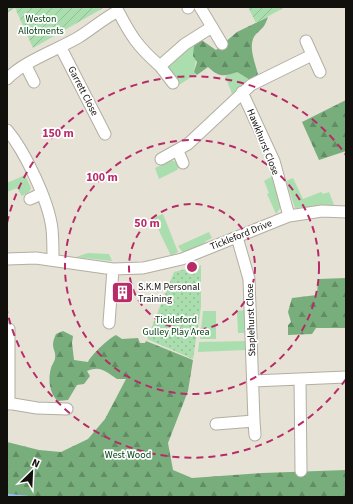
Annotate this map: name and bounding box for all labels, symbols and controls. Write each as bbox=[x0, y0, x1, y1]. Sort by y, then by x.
park label: Weston Allotments bbox=[18, 12, 64, 38]
street label: Garrett Close bbox=[64, 64, 102, 118]
street label: Hawkhurst Close bbox=[243, 107, 283, 177]
text: 150 m bbox=[42, 125, 74, 142]
text: 100 m bbox=[86, 169, 118, 186]
text: 50 m bbox=[134, 215, 160, 232]
street label: Tickleford Drive bbox=[208, 216, 274, 254]
centre of rings bbox=[185, 260, 199, 274]
building icon: S.K.M Personal Training bbox=[109, 280, 135, 306]
place label: S.K.M Personal Training bbox=[138, 280, 200, 306]
street label: Staplehurst Close bbox=[243, 283, 259, 357]
park label: Tickleford Gulley Play Area bbox=[143, 313, 209, 339]
park label: West Wood bbox=[105, 448, 151, 462]
north arrow bbox=[12, 452, 52, 492]
text: N bbox=[29, 455, 42, 472]

